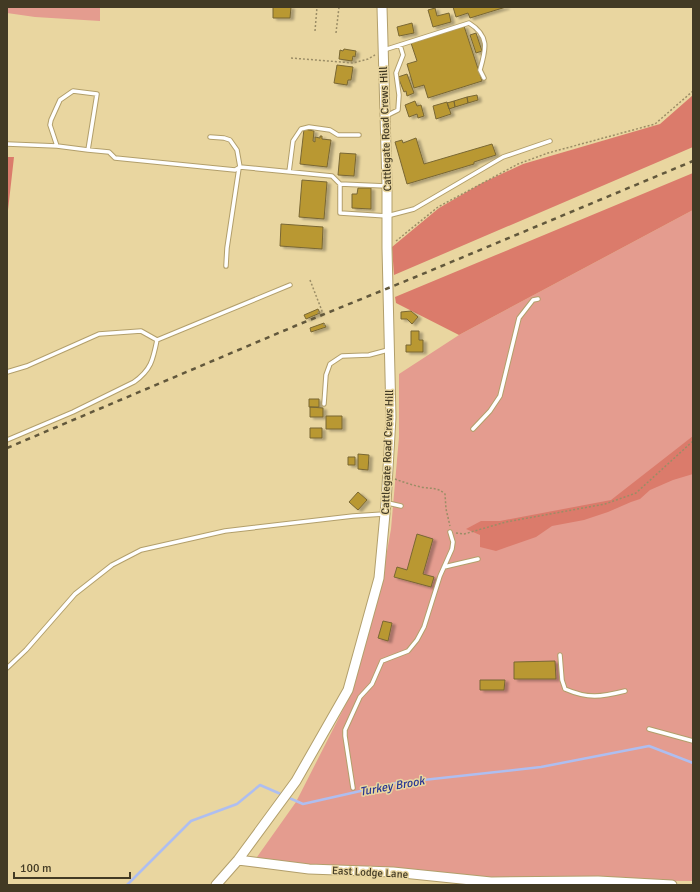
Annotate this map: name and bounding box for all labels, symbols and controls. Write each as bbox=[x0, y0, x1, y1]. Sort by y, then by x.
street label: Cattlegate Road Crews Hill bbox=[377, 66, 394, 192]
street label: Cattlegate Road Crews Hill bbox=[379, 389, 396, 515]
water label: Turkey Brook bbox=[359, 773, 427, 800]
scale bar bbox=[14, 854, 130, 880]
text: 100 m bbox=[20, 861, 52, 876]
street label: East Lodge Lane bbox=[332, 864, 408, 881]

